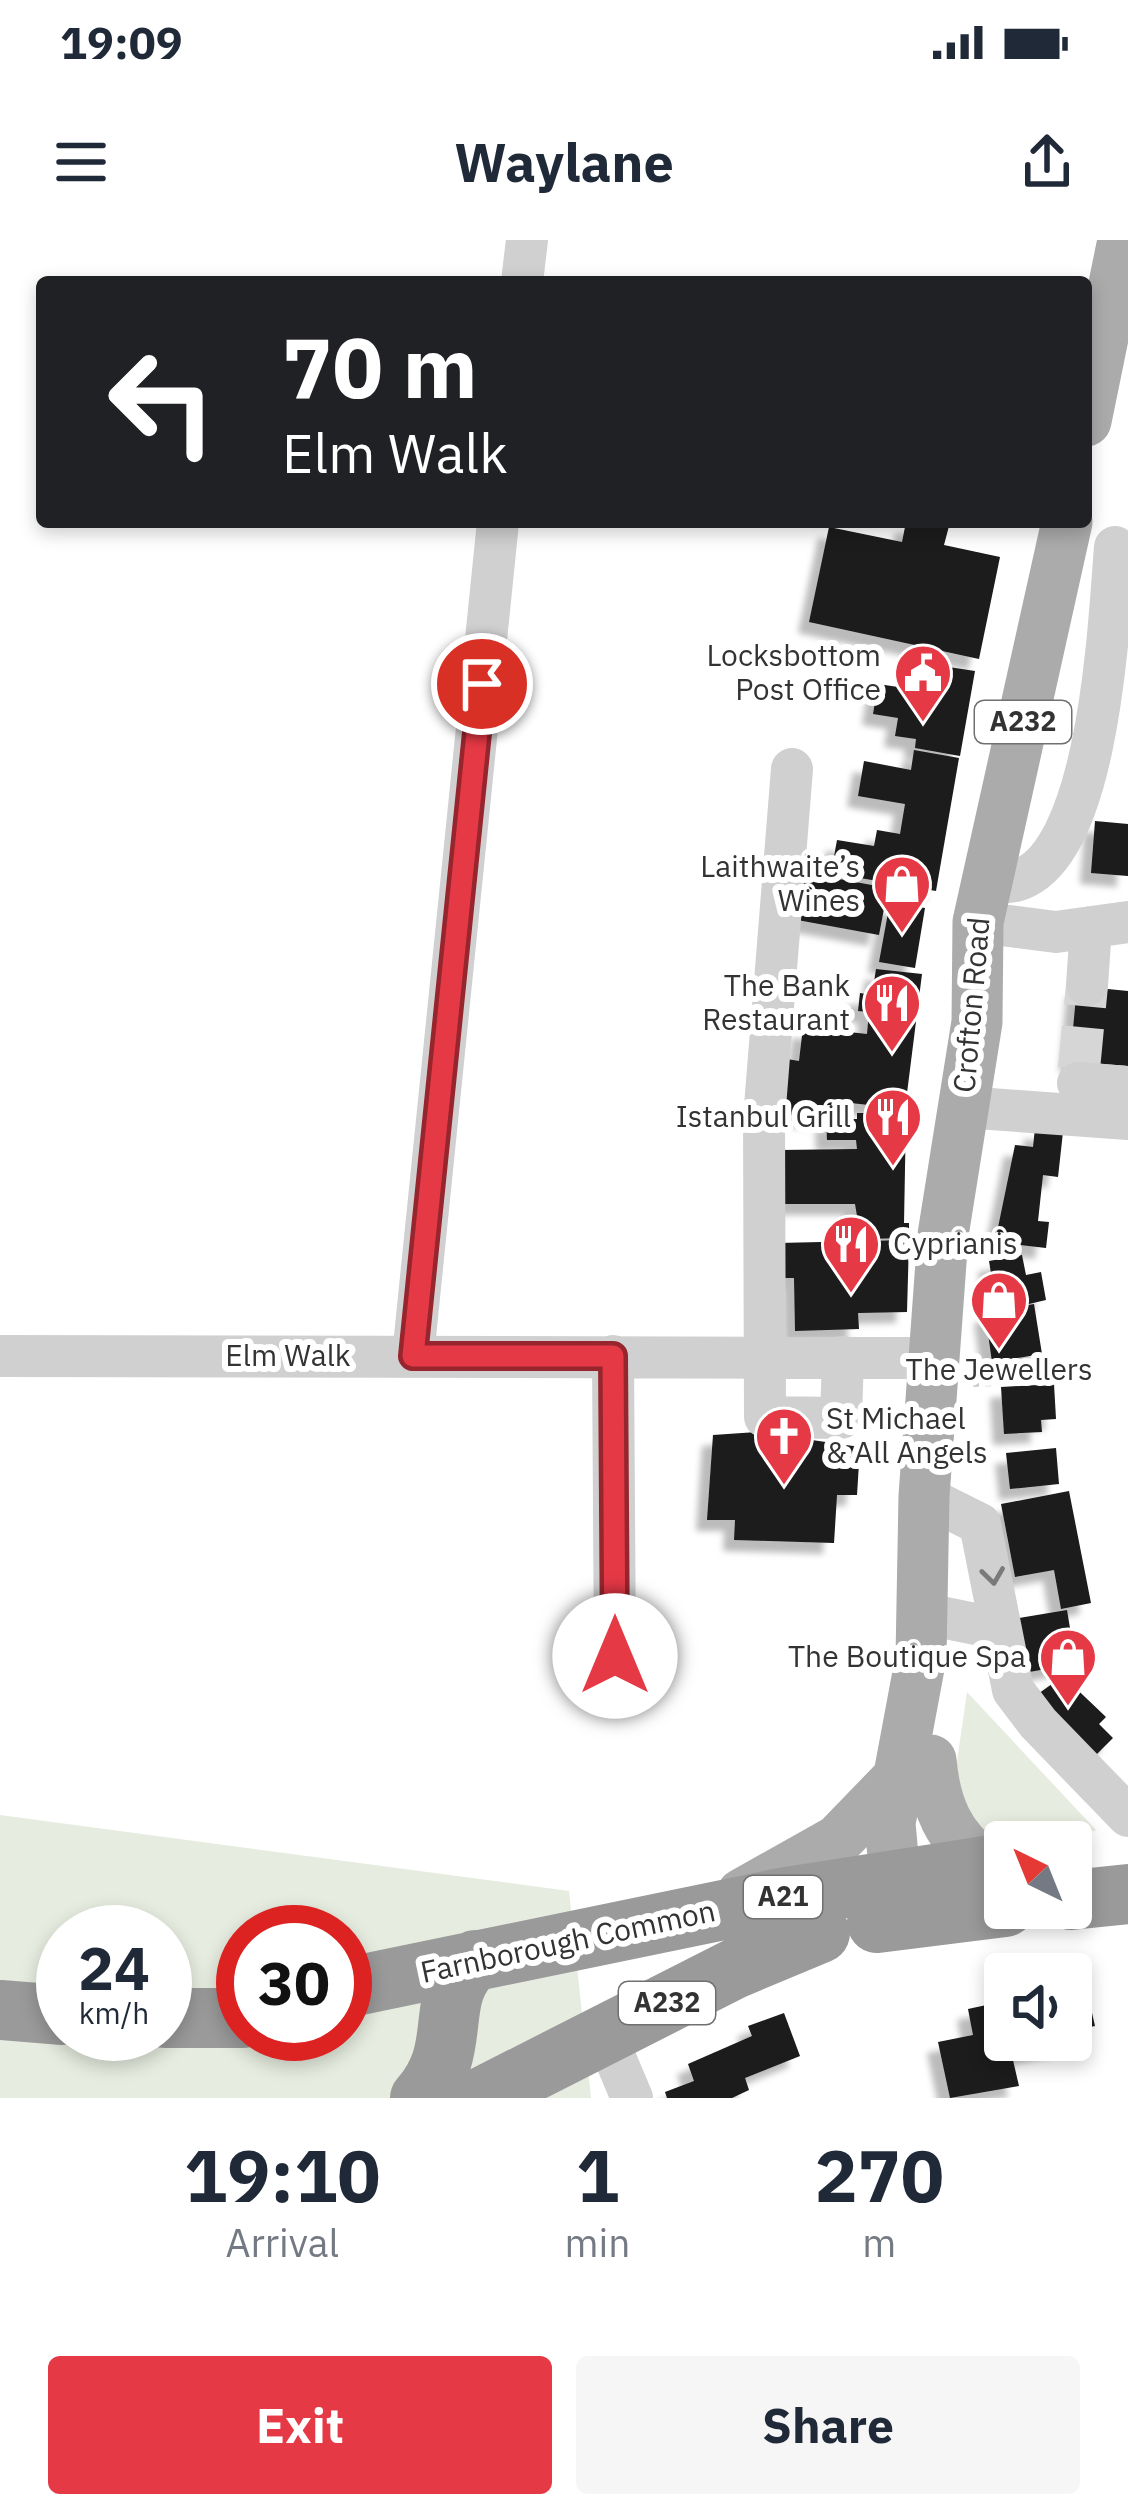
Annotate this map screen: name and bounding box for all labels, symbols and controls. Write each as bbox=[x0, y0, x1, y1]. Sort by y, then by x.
text: 19:09 bbox=[60, 13, 183, 71]
text: Waylane bbox=[454, 127, 674, 197]
icon: menu bbox=[48, 129, 114, 195]
icon: share bbox=[1014, 129, 1080, 195]
text: 70 m bbox=[282, 312, 478, 421]
icon: left bbox=[84, 324, 240, 480]
text: Elm Walk bbox=[282, 418, 508, 488]
pin bbox=[431, 633, 533, 735]
place label: Locksbottom Post Office bbox=[706, 635, 881, 708]
public building icon: Locksbottom Post Office bbox=[892, 642, 954, 724]
icon: arrive bbox=[449, 651, 515, 717]
road number: A232 bbox=[975, 701, 1071, 743]
place label: Laithwaite’s Wines bbox=[700, 846, 860, 919]
shop icon: Laithwaite’s Wines bbox=[871, 853, 933, 935]
street label: Crofton Road bbox=[943, 915, 998, 1094]
place label: The Bank Restaurant bbox=[702, 965, 850, 1038]
restaurant icon: The Bank Restaurant bbox=[861, 972, 923, 1054]
restaurant icon: Istanbul Grill bbox=[862, 1086, 924, 1168]
place label: Istanbul Grill bbox=[676, 1096, 851, 1135]
restaurant icon: Cyprianis bbox=[820, 1213, 882, 1295]
place label: Cyprianis bbox=[893, 1223, 1018, 1262]
shop icon: The Jewellers bbox=[968, 1269, 1030, 1351]
street label: Elm Walk bbox=[225, 1335, 351, 1374]
place label: The Jewellers bbox=[906, 1349, 1093, 1388]
place label: St Michael & All Angels bbox=[826, 1398, 988, 1471]
church icon: St Michael & All Angels bbox=[753, 1405, 815, 1487]
one-way arrow bbox=[979, 1566, 1005, 1585]
position arrow bbox=[552, 1593, 678, 1719]
shop icon: The Boutique Spa bbox=[1037, 1626, 1099, 1708]
place label: The Boutique Spa bbox=[788, 1636, 1026, 1675]
north arrow bbox=[984, 1821, 1092, 1929]
map controls bbox=[984, 1821, 1092, 2061]
road number: A21 bbox=[744, 1876, 822, 1918]
street label: Farnborough Common bbox=[417, 1890, 719, 1991]
speed limit sign: 30 bbox=[216, 1905, 372, 2061]
text: 24 bbox=[78, 1928, 150, 2007]
button: sound bbox=[984, 1953, 1092, 2061]
road number: A232 bbox=[619, 1982, 715, 2024]
text: km/h bbox=[79, 1993, 149, 2032]
text: 19:10 bbox=[184, 2128, 381, 2222]
text: 1 bbox=[576, 2128, 619, 2222]
text: 270 bbox=[814, 2128, 944, 2222]
text: Arrival bbox=[225, 2217, 339, 2268]
text: min bbox=[565, 2217, 630, 2268]
text: m bbox=[862, 2217, 896, 2268]
button: Exit bbox=[48, 2356, 552, 2494]
button: Share bbox=[576, 2356, 1080, 2494]

